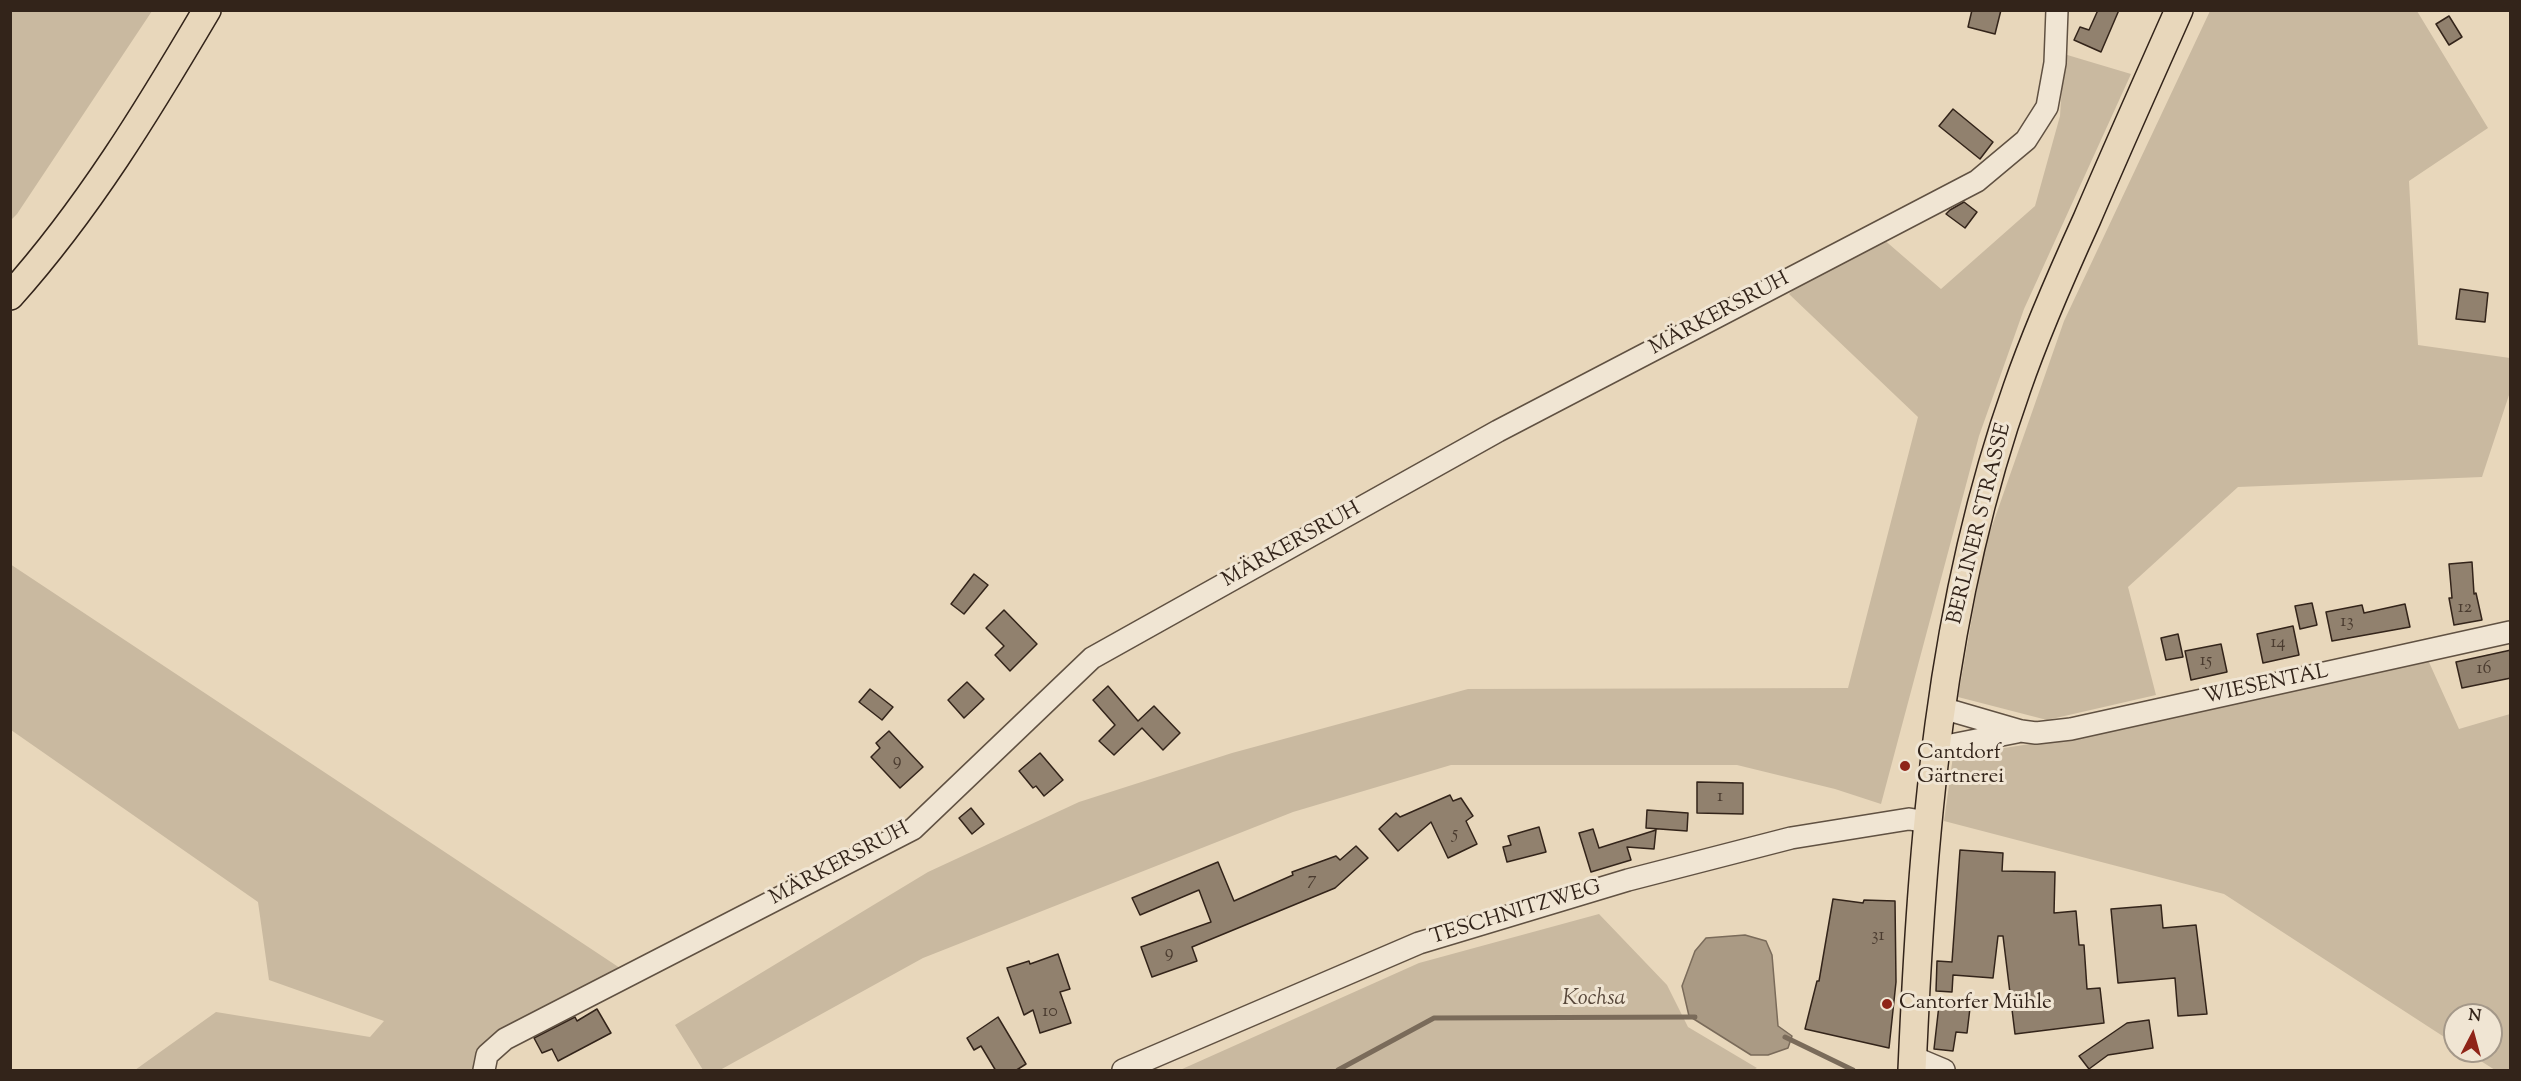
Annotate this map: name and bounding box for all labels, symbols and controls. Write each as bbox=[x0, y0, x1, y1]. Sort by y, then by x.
street label: MÄRKERSRUH bbox=[1646, 268, 1794, 362]
street label: BERLINER STRASSE bbox=[1944, 421, 2018, 627]
street label: MÄRKERSRUH bbox=[1218, 498, 1366, 594]
house number: 12 bbox=[2458, 598, 2472, 620]
house number: 13 bbox=[2340, 612, 2354, 634]
house number: 14 bbox=[2270, 633, 2286, 655]
house number: 15 bbox=[2200, 651, 2212, 673]
house number: 16 bbox=[2476, 659, 2492, 681]
street label: WIESENTAL bbox=[2201, 660, 2331, 712]
place label: Cantdorf Gärtnerei bbox=[1917, 741, 2004, 791]
house number: 9 bbox=[893, 751, 901, 773]
marker: Cantdorf Gärtnerei bbox=[1898, 759, 1912, 773]
house number: 1 bbox=[1717, 787, 1723, 809]
street label: MÄRKERSRUH bbox=[766, 818, 914, 912]
house number: 5 bbox=[1452, 824, 1458, 846]
house number: 7 bbox=[1307, 870, 1317, 892]
street label: TESCHNITZWEG bbox=[1428, 876, 1604, 952]
house number: 31 bbox=[1871, 926, 1885, 948]
house number: 9 bbox=[1165, 943, 1173, 965]
water label: Kochsa bbox=[1562, 987, 1626, 1013]
place label: Cantorfer Mühle bbox=[1899, 991, 2052, 1017]
marker: Cantorfer Mühle bbox=[1880, 997, 1894, 1011]
house number: 10 bbox=[1042, 1002, 1058, 1024]
north arrow bbox=[2443, 1003, 2503, 1063]
text: N bbox=[2467, 1004, 2482, 1029]

